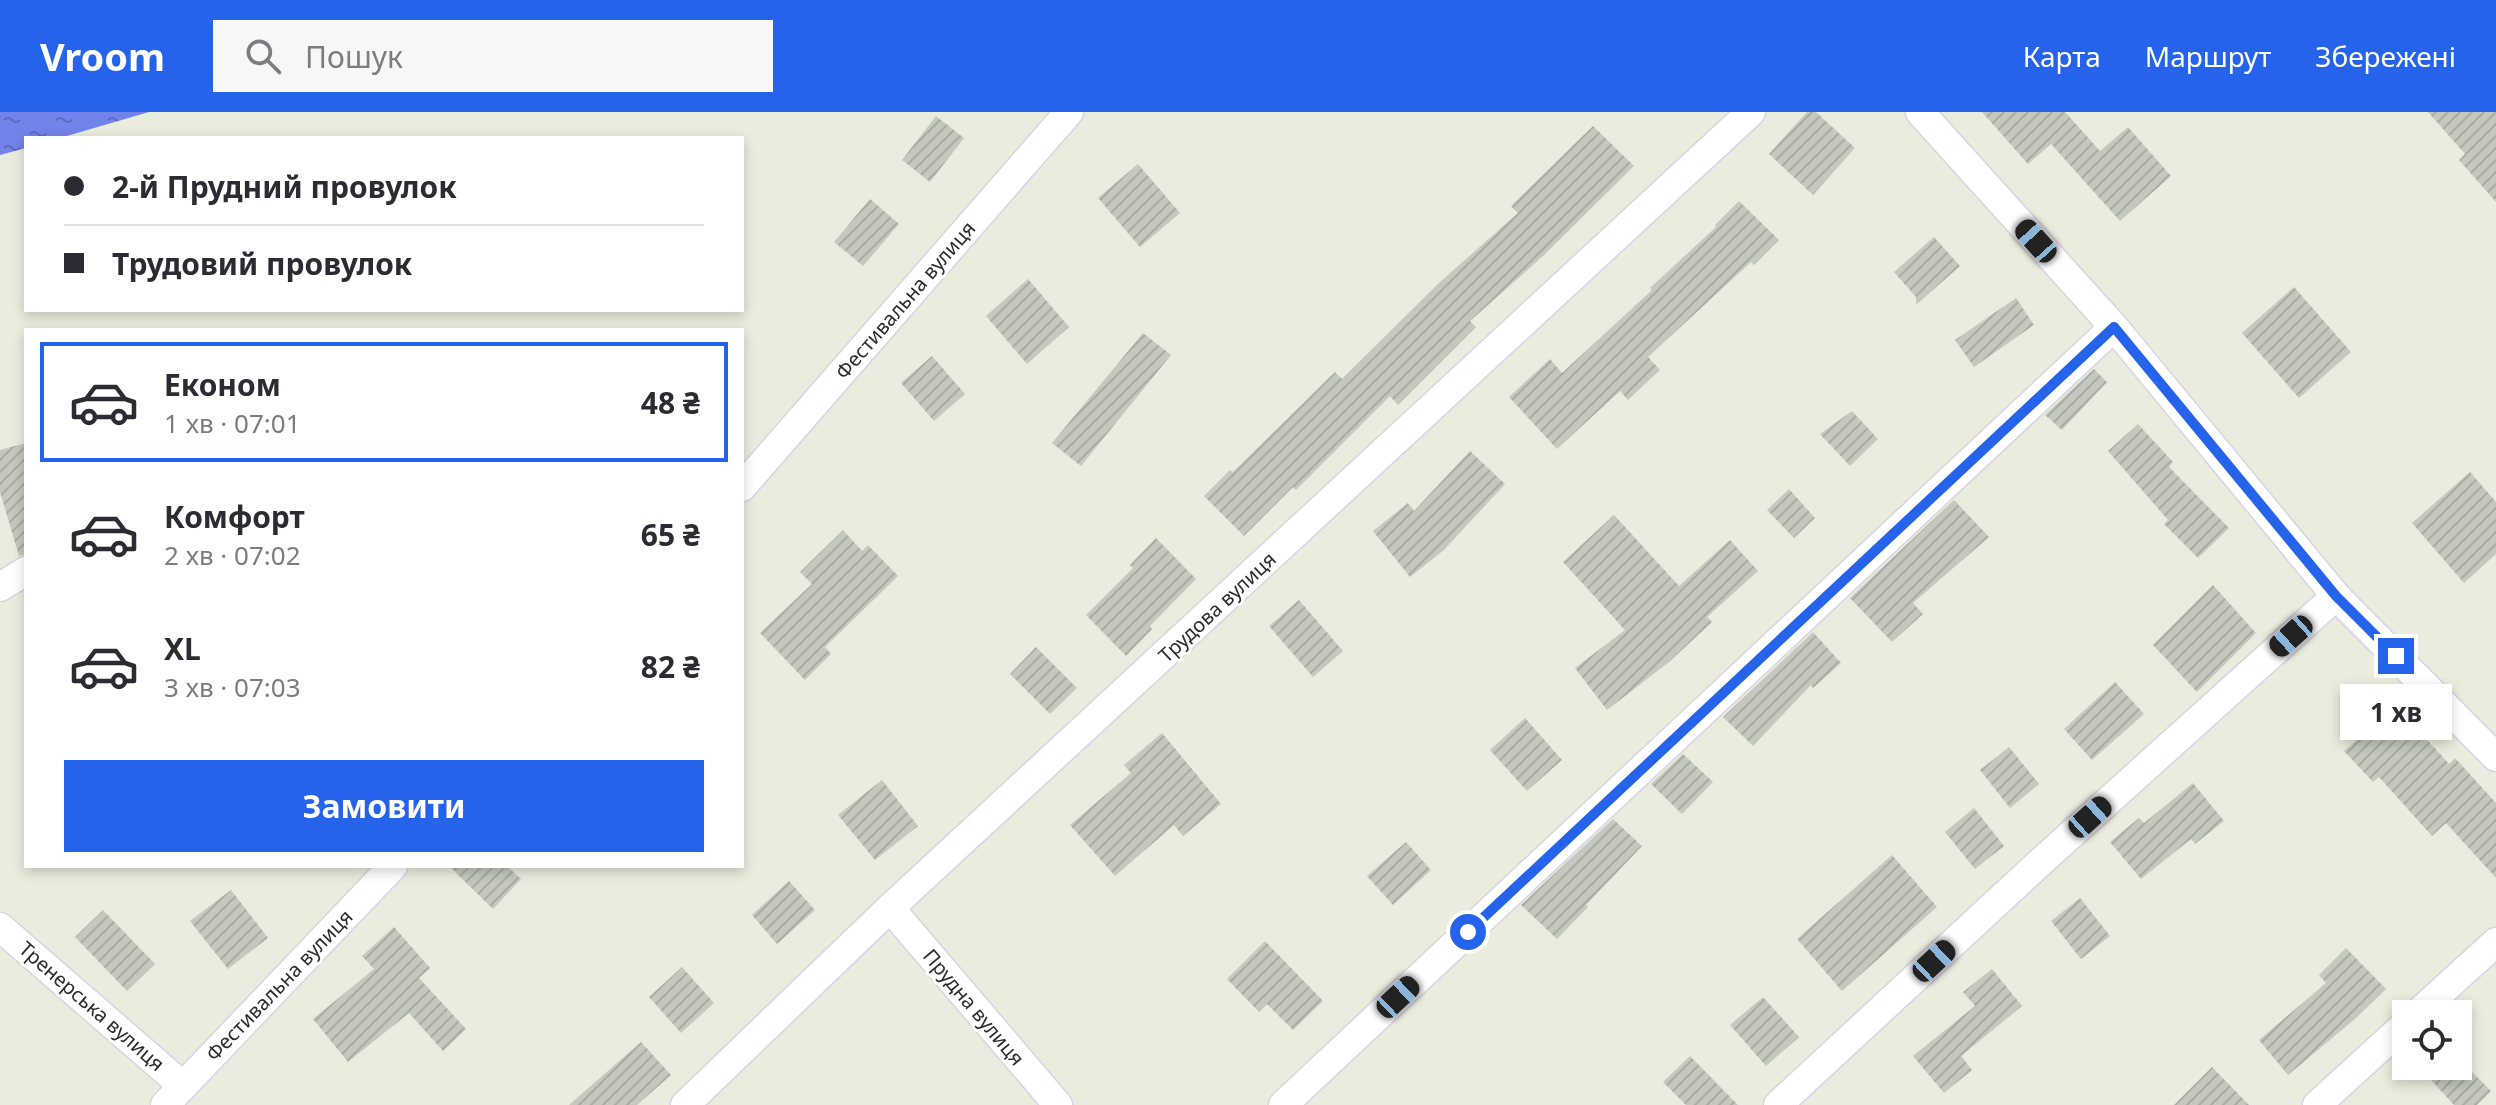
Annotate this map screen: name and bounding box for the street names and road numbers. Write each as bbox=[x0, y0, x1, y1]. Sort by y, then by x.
street label: Фестивальна вулиця bbox=[829, 215, 981, 385]
street label: Трудова вулиця bbox=[1153, 546, 1281, 668]
street label: Фестивальна вулиця bbox=[200, 903, 358, 1067]
street label: Тренерська вулиця bbox=[13, 935, 171, 1077]
street label: Прудна вулиця bbox=[917, 943, 1031, 1071]

